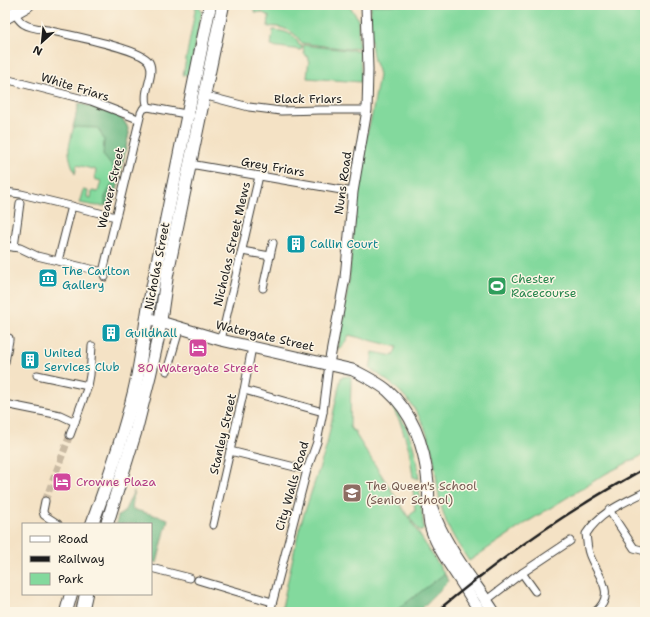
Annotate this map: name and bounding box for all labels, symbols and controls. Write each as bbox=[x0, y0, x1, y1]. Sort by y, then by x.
north arrow bbox=[22, 22, 62, 62]
text: N bbox=[30, 42, 45, 59]
street label: White Friars bbox=[39, 69, 111, 105]
street label: Black Friars bbox=[274, 91, 342, 107]
street label: Weaver Street bbox=[94, 146, 128, 230]
street label: Nuns Road bbox=[331, 150, 355, 215]
street label: Grey Friars bbox=[240, 153, 306, 181]
street label: Nicholas Street Mews bbox=[210, 180, 254, 308]
street label: Nicholas Street bbox=[141, 221, 173, 311]
building icon: Callin Court bbox=[285, 233, 307, 255]
place label: Callin Court bbox=[310, 236, 378, 252]
place label: The Carlton Gallery bbox=[62, 263, 130, 293]
museum icon: The Carlton Gallery bbox=[37, 267, 59, 289]
place label: Chester Racecourse bbox=[511, 271, 577, 301]
sports icon: Chester Racecourse bbox=[486, 275, 508, 297]
street label: Watergate Street bbox=[214, 317, 316, 355]
building icon: Guildhall bbox=[100, 322, 122, 344]
place label: Guildhall bbox=[125, 325, 178, 341]
hotel icon: 80 Watergate Street bbox=[187, 337, 209, 359]
place label: United Services Club bbox=[44, 345, 119, 375]
building icon: United Services Club bbox=[19, 349, 41, 371]
place label: 80 Watergate Street bbox=[137, 360, 259, 376]
street label: Stanley Street bbox=[206, 392, 240, 476]
street label: City Walls Road bbox=[272, 439, 313, 533]
hotel icon: Crowne Plaza bbox=[51, 471, 73, 493]
place label: Crowne Plaza bbox=[76, 474, 157, 490]
place label: The Queen's School (Senior School) bbox=[366, 478, 477, 508]
school or university icon: The Queen's School (Senior School) bbox=[341, 482, 363, 504]
legend bbox=[22, 523, 152, 595]
text: Road bbox=[58, 531, 89, 547]
text: Railway bbox=[58, 551, 105, 567]
text: Park bbox=[58, 571, 84, 587]

